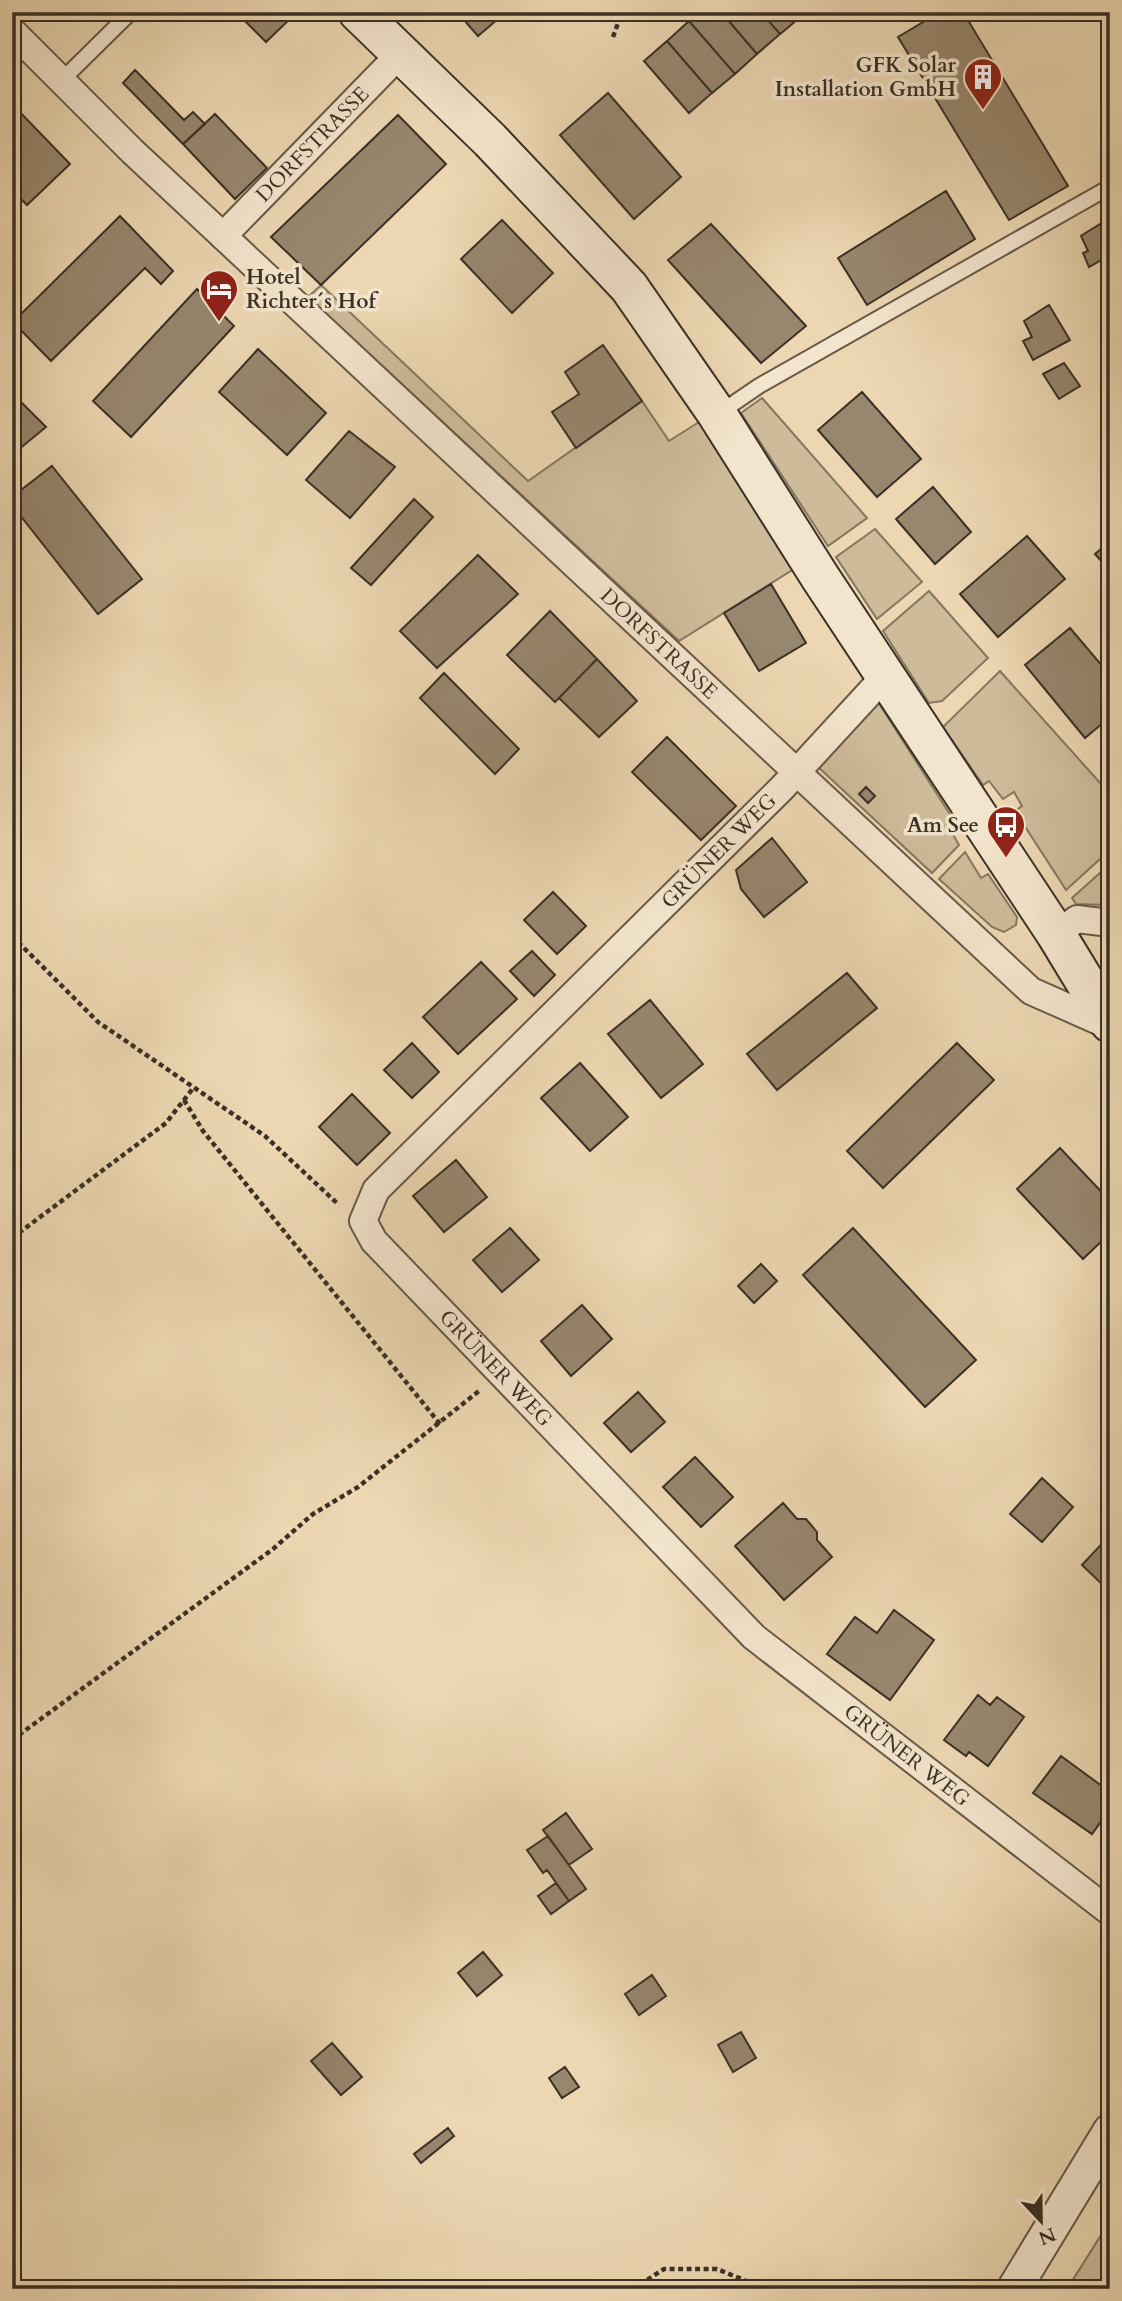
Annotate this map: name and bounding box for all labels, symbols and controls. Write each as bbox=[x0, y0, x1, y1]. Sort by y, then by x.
place label: GFK Solar Installation GmbH bbox=[775, 51, 957, 104]
building icon: GFK Solar Installation GmbH bbox=[962, 56, 1004, 111]
street label: DORFSTRASSE bbox=[249, 80, 375, 209]
place label: Hotel Richter´s Hof bbox=[246, 263, 380, 316]
hotel icon: Hotel Richter´s Hof bbox=[198, 268, 240, 323]
street label: DORFSTRASSE bbox=[594, 581, 724, 706]
street label: GRÜNER WEG bbox=[655, 787, 783, 915]
bus stop icon: Am See bbox=[985, 804, 1027, 859]
place label: Am See bbox=[907, 811, 979, 840]
street label: GRÜNER WEG bbox=[433, 1303, 559, 1433]
street label: GRÜNER WEG bbox=[838, 1697, 976, 1813]
north arrow bbox=[1006, 2186, 1076, 2256]
text: N bbox=[1034, 2221, 1060, 2251]

